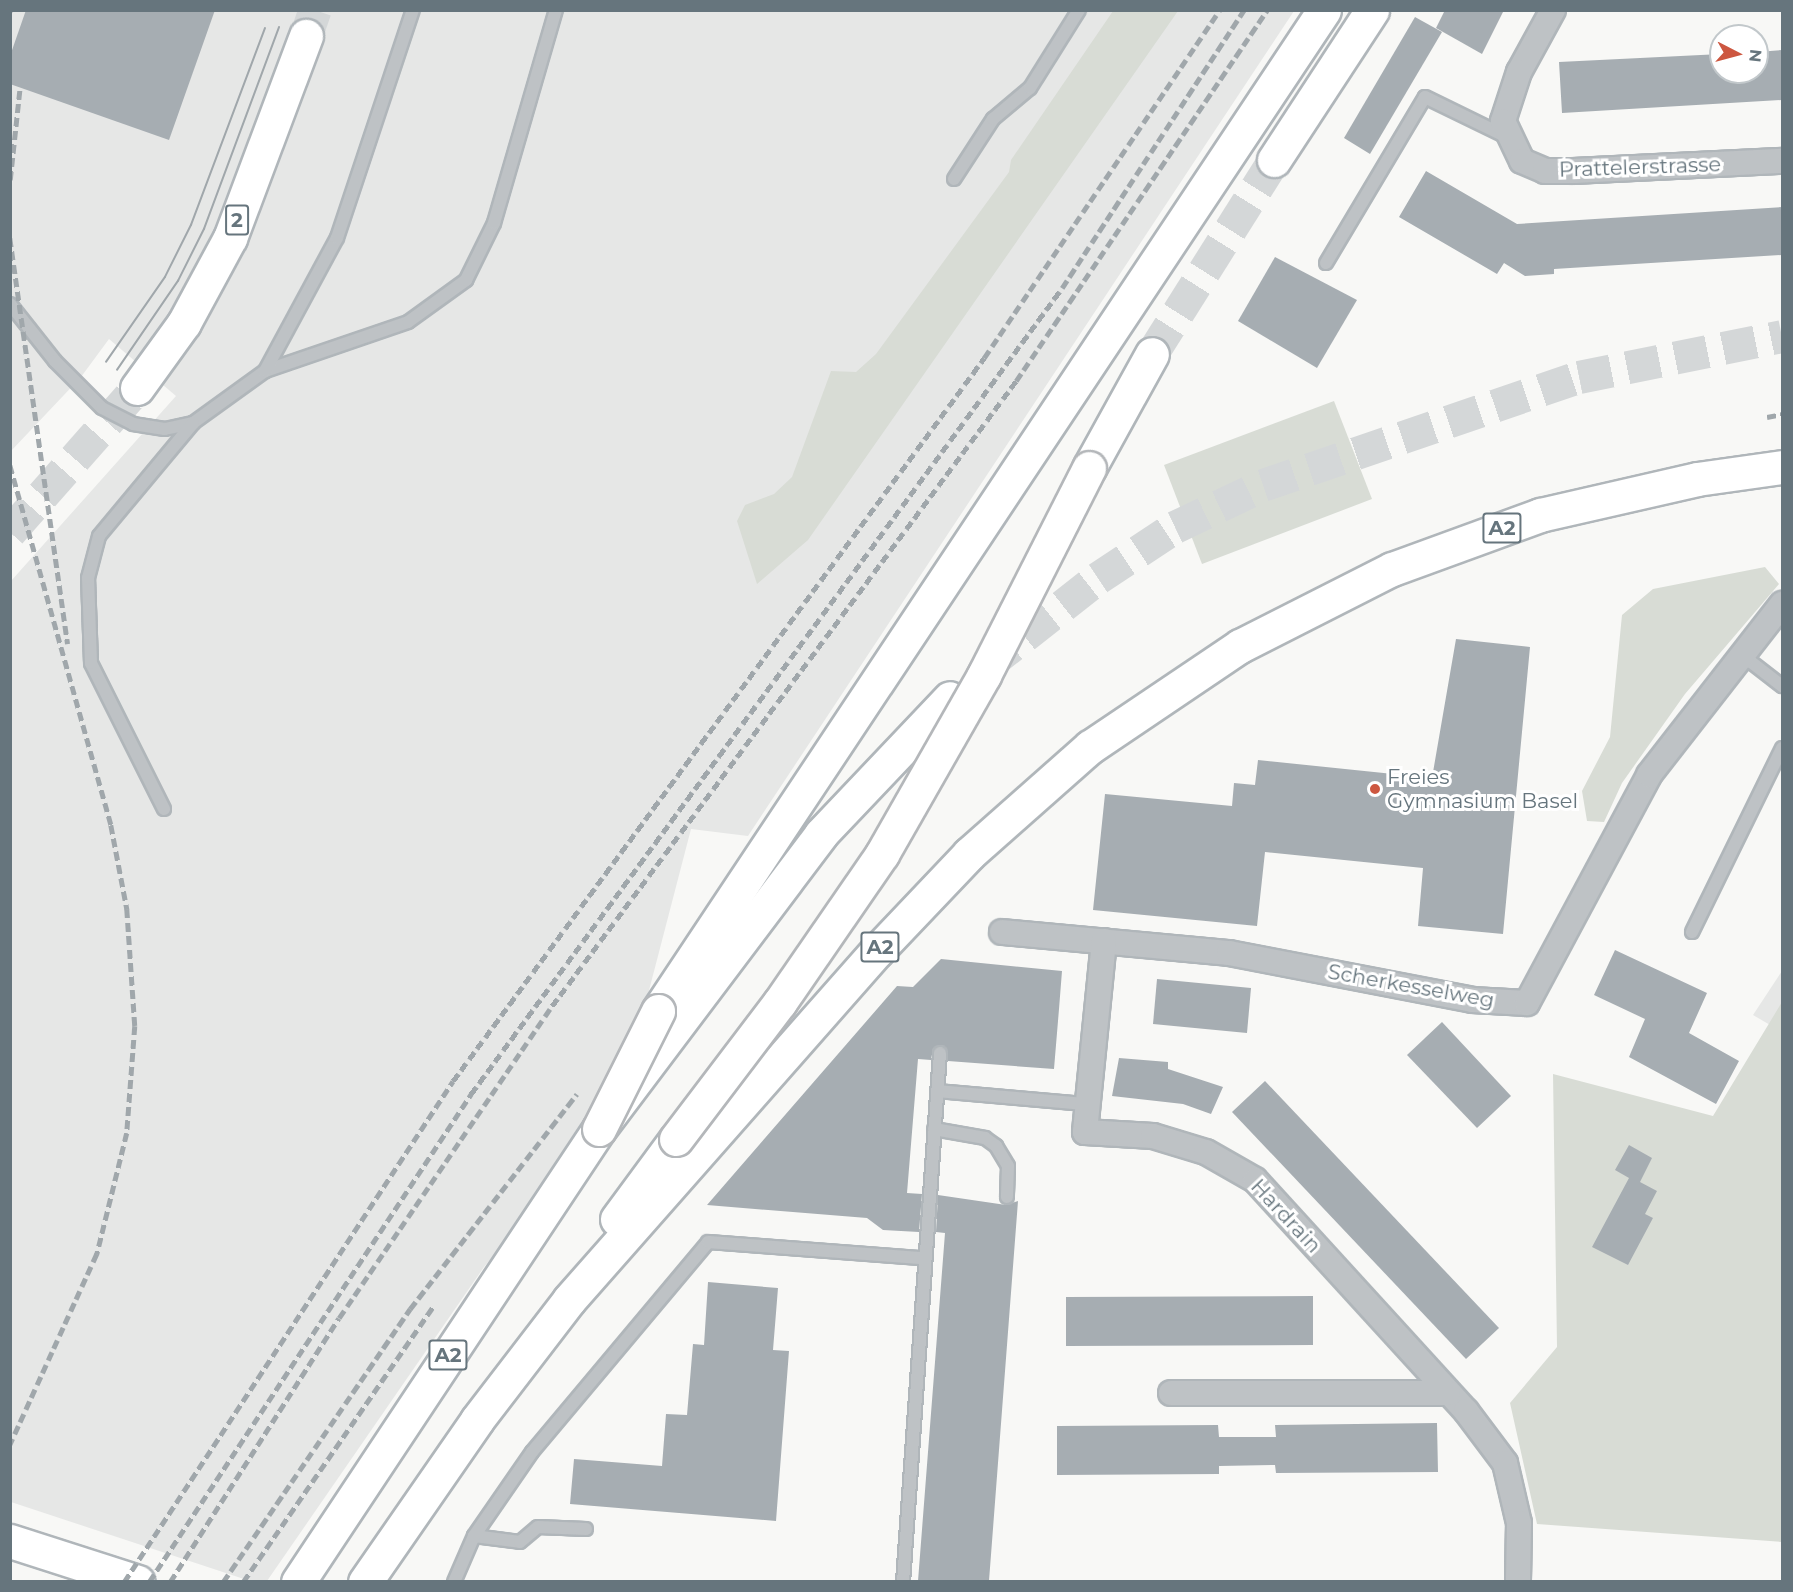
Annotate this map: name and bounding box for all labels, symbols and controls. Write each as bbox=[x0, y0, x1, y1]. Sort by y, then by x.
north arrow bbox=[1709, 24, 1769, 84]
text: N bbox=[1745, 48, 1766, 63]
street label: Prattelerstrasse bbox=[1558, 152, 1722, 182]
road number: 2 bbox=[225, 203, 249, 237]
road number: A2 bbox=[1481, 511, 1523, 545]
place label: Freies Gymnasium Basel bbox=[1387, 764, 1578, 814]
marker: Freies Gymnasium Basel bbox=[1368, 782, 1382, 796]
road number: A2 bbox=[859, 930, 901, 964]
street label: Scherkesselweg bbox=[1326, 959, 1496, 1013]
street label: Hardrain bbox=[1246, 1174, 1326, 1258]
road number: A2 bbox=[427, 1338, 469, 1372]

